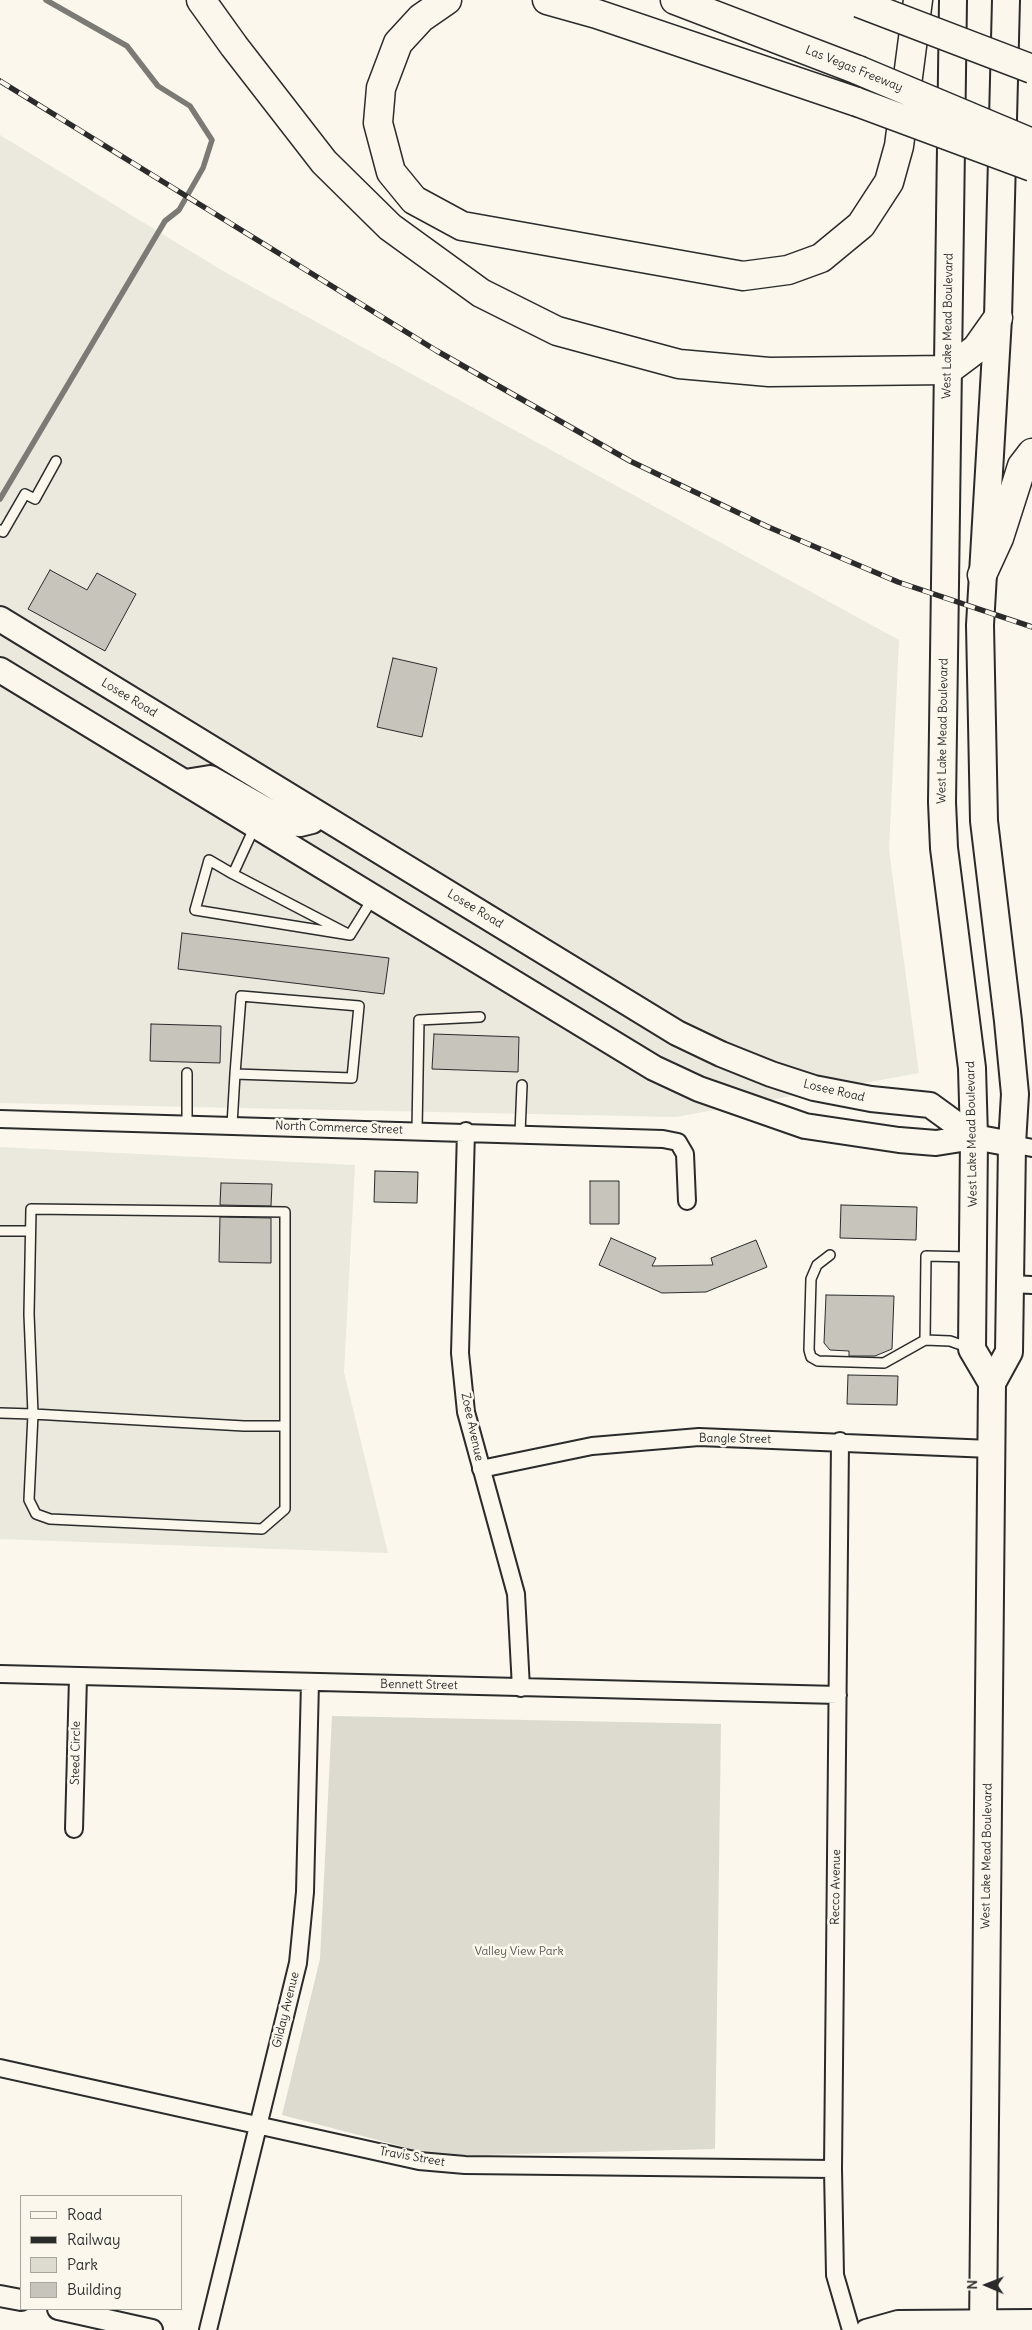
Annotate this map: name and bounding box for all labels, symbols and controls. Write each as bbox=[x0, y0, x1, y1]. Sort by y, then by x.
street label: Las Vegas Freeway bbox=[803, 43, 905, 95]
street label: West Lake Mead Boulevard bbox=[940, 253, 956, 399]
street label: West Lake Mead Boulevard bbox=[935, 658, 951, 804]
street label: Losee Road bbox=[98, 676, 160, 720]
street label: Losee Road bbox=[444, 887, 506, 931]
street label: West Lake Mead Boulevard bbox=[964, 1061, 980, 1207]
street label: Losee Road bbox=[802, 1077, 866, 1105]
street label: North Commerce Street bbox=[275, 1119, 403, 1137]
street label: Zoee Avenue bbox=[458, 1392, 486, 1462]
street label: Bangle Street bbox=[699, 1431, 771, 1447]
street label: Bennett Street bbox=[380, 1677, 458, 1693]
street label: Steed Circle bbox=[68, 1721, 84, 1785]
street label: West Lake Mead Boulevard bbox=[979, 1783, 995, 1929]
street label: Recco Avenue bbox=[828, 1849, 844, 1925]
park label: Valley View Park bbox=[474, 1945, 564, 1959]
street label: Gilday Avenue bbox=[270, 1971, 302, 2049]
street label: Travis Street bbox=[378, 2144, 446, 2170]
legend bbox=[20, 2195, 182, 2310]
text: Road bbox=[67, 2205, 102, 2224]
text: Railway bbox=[67, 2230, 121, 2249]
text: Park bbox=[67, 2255, 98, 2274]
north arrow bbox=[962, 2260, 1012, 2310]
text: Building bbox=[67, 2280, 122, 2299]
text: N bbox=[963, 2280, 981, 2290]

